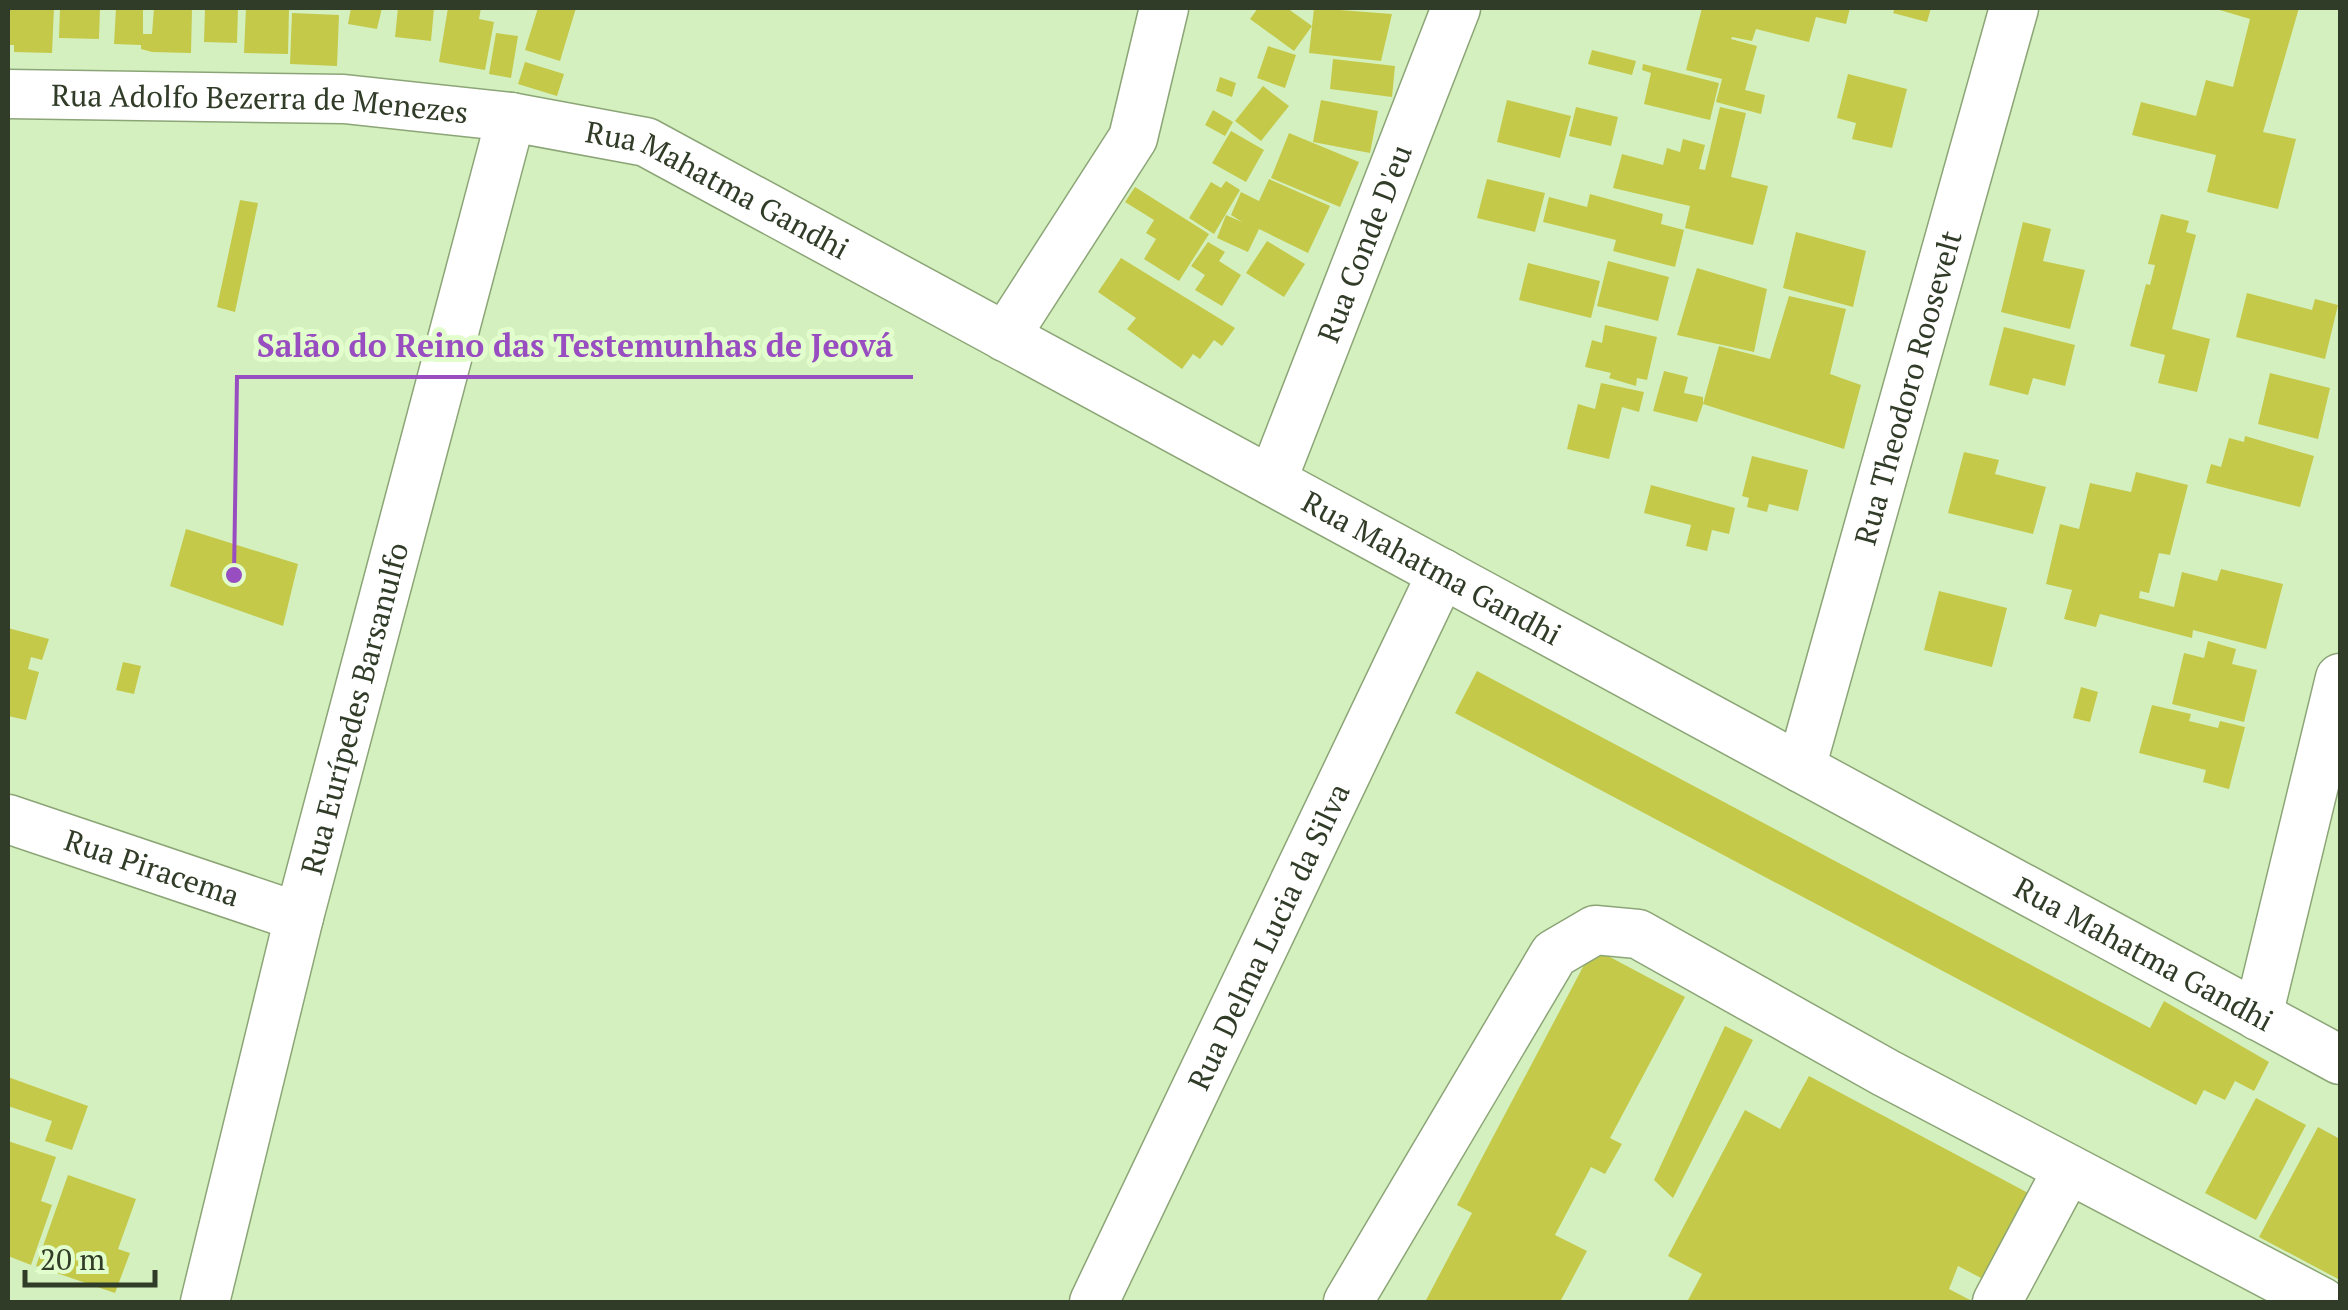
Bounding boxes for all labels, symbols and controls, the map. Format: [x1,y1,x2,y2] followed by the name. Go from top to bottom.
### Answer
[51,75,470,132] street label: Rua Adolfo Bezerra de Menezes
[582,111,856,268] street label: Rua Mahatma Gandhi
[1308,139,1421,348] street label: Rua Conde D'eu
[1845,226,1971,549] street label: Rua Theodoro Roosevelt
[237,315,913,377] callout: Salão do Reino das Testemunhas de Jeová
[257,324,893,366] text: Salão do Reino das Testemunhas de Jeová
[1295,481,1568,654] street label: Rua Mahatma Gandhi
[291,538,417,879] street label: Rua Eurípedes Barsanulfo
[1178,777,1359,1096] street label: Rua Delma Lucia da Silva
[59,820,245,916] street label: Rua Piracema
[2007,867,2281,1040] street label: Rua Mahatma Gandhi
[25,1225,155,1287] scale bar
[40,1239,105,1279] text: 20 m

